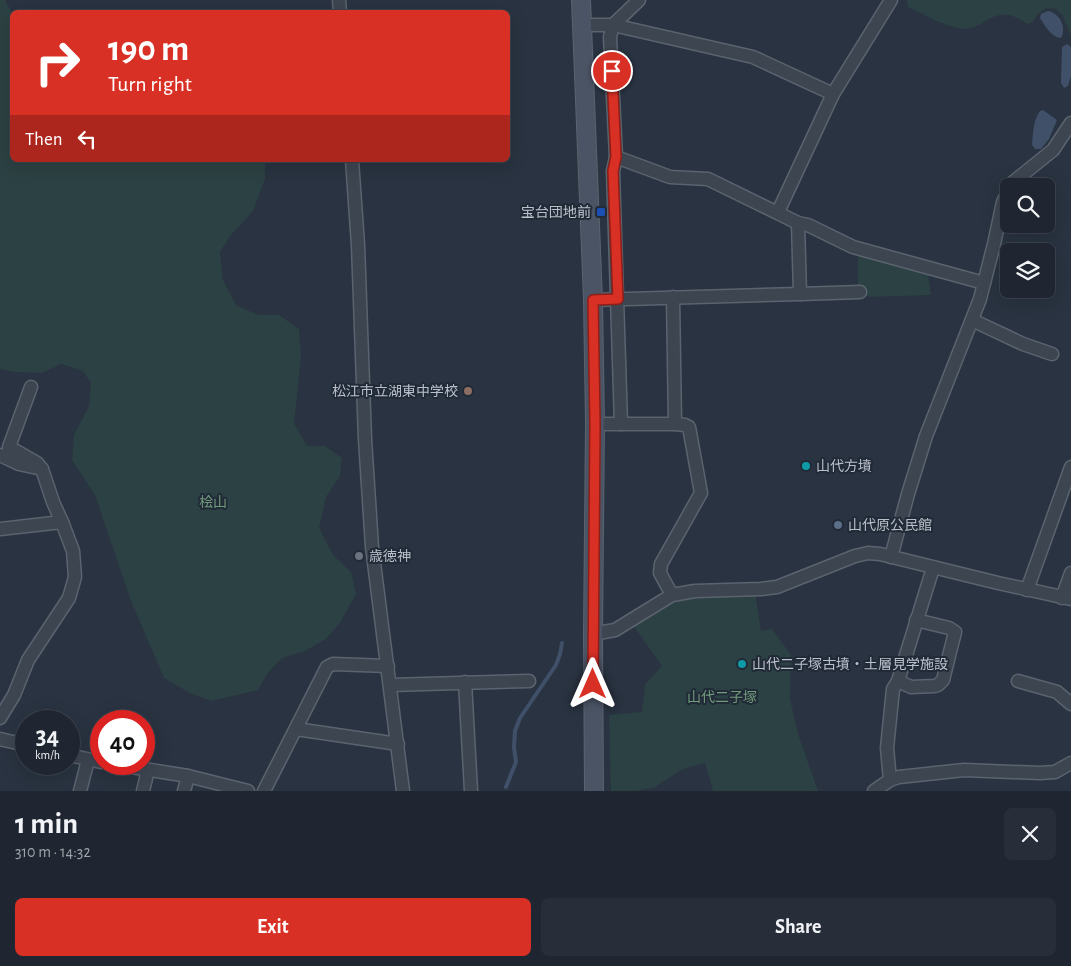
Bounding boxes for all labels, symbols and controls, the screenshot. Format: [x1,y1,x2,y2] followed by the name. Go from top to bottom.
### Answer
[25,30,90,95] icon: right
[108,32,189,67] text: 190 m
[591,50,633,92] pin
[598,57,626,85] icon: arrive
[108,73,192,95] text: Turn right
[73,125,101,153] icon: left
[25,130,63,149] text: Then
[1000,178,1055,298] map controls
[1000,178,1055,233] button: search
[521,204,591,220] place label: 宝台団地前
[595,206,607,218] marker: 宝台団地前
[1000,243,1055,298] button: layers
[332,384,458,399] place label: 松江市立湖東中学校
[462,385,474,397] marker: 松江市立湖東中学校
[816,458,872,474] place label: 山代方墳
[800,460,812,472] marker: 山代方墳
[199,494,227,510] park label: 桧山
[848,517,932,533] place label: 山代原公民館
[832,519,844,531] marker: 山代原公民館
[369,549,411,564] place label: 歳徳神
[353,550,365,562] marker: 歳徳神
[752,656,948,672] place label: 山代二子塚古墳・土層見学施設
[566,657,618,709] position arrow
[736,658,748,670] marker: 山代二子塚古墳・土層見学施設
[687,689,757,705] park label: 山代二子塚
[90,710,155,775] speed limit sign: 40
[36,724,59,749] text: 34
[35,749,60,761] text: km/h
[1004,808,1056,860] button: close
[15,809,78,839] text: 1 min
[15,844,91,860] text: 310 m · 14:32
[15,898,531,956] button: Exit
[541,898,1056,956] button: Share

